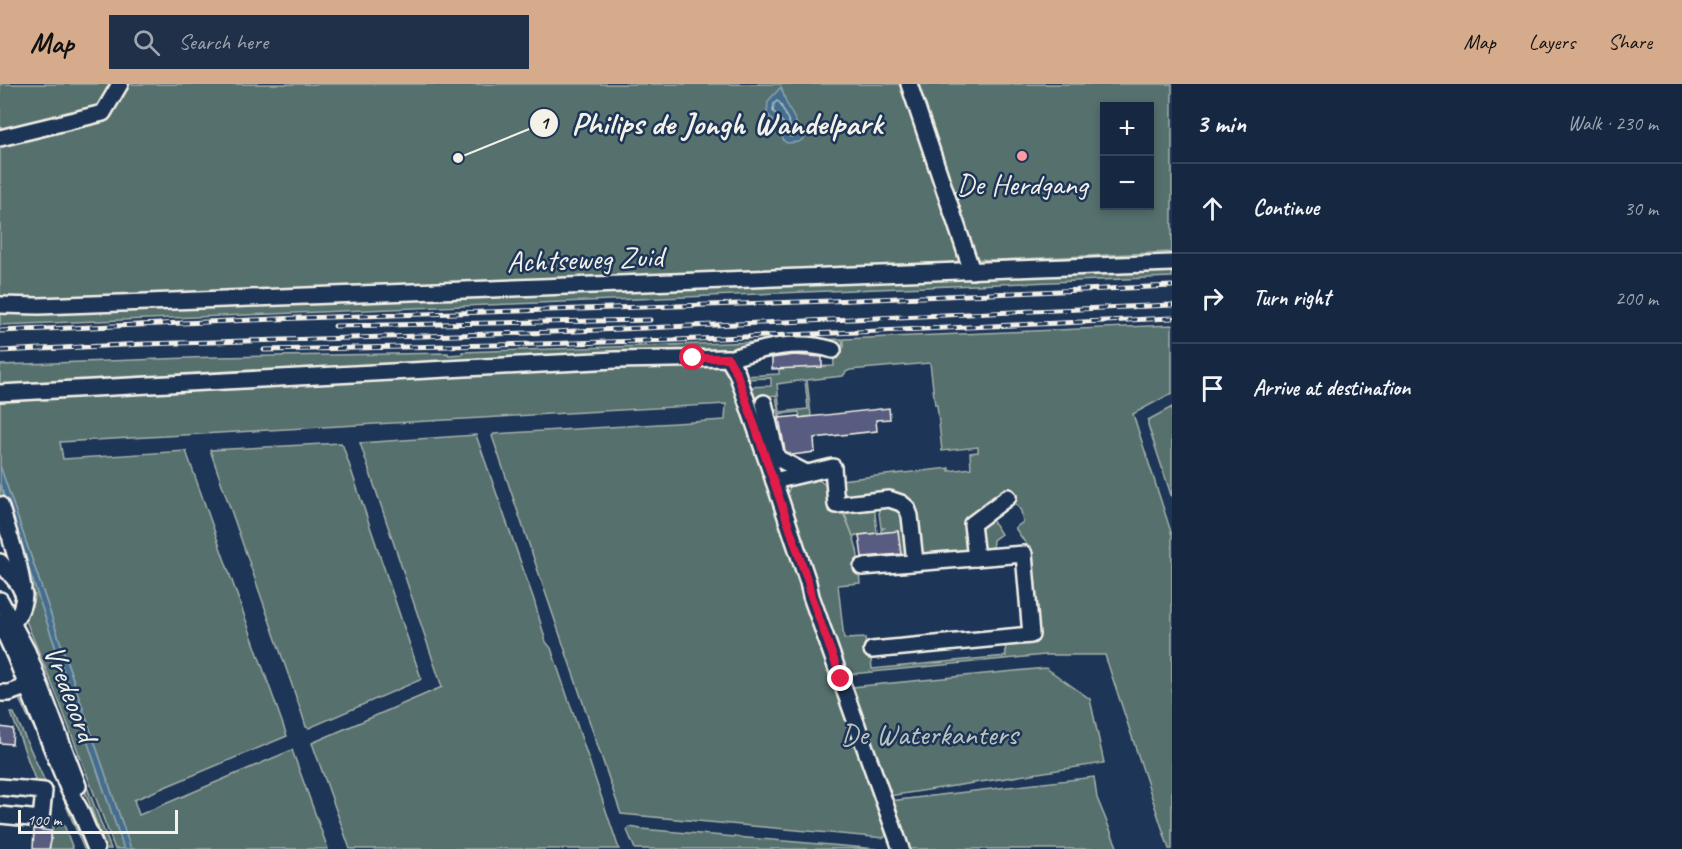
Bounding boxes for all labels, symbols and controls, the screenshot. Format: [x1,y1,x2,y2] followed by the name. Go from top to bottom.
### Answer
[109,15,529,69] search box
[30,25,73,60] text: Map
[130,26,163,59] icon: search
[178,28,268,56] text: Search here
[1463,29,1496,55] text: Map
[1529,29,1575,55] text: Layers
[1608,29,1652,55] text: Share
[529,98,895,148] callout: Philips de Jongh Wandelpark
[1100,102,1154,210] map controls
[1100,102,1154,156] button: +
[571,103,886,144] text: Philips de Jongh Wandelpark
[1196,107,1246,140] text: 3 min
[1568,111,1658,136] text: Walk · 230 m
[540,112,550,134] text: 1
[1015,149,1029,163] marker: De Herdgang
[1100,156,1154,210] button: −
[956,165,1090,203] place label: De Herdgang
[1196,192,1229,225] icon: ahead
[1253,194,1319,222] text: Continue
[1624,196,1658,221] text: 30 m
[506,237,668,281] street label: Achtseweg Zuid
[1196,282,1229,315] icon: right
[1253,284,1330,312] text: Turn right
[1615,286,1658,311] text: 200 m
[679,344,705,370] route start
[1196,372,1229,405] icon: arrive
[1253,374,1410,402] text: Arrive at destination
[35,640,108,750] street label: Vredeoord
[827,665,853,691] route end
[840,715,1020,753] park label: De Waterkanters
[18,807,178,834] scale bar
[27,810,61,830] text: 100 m

